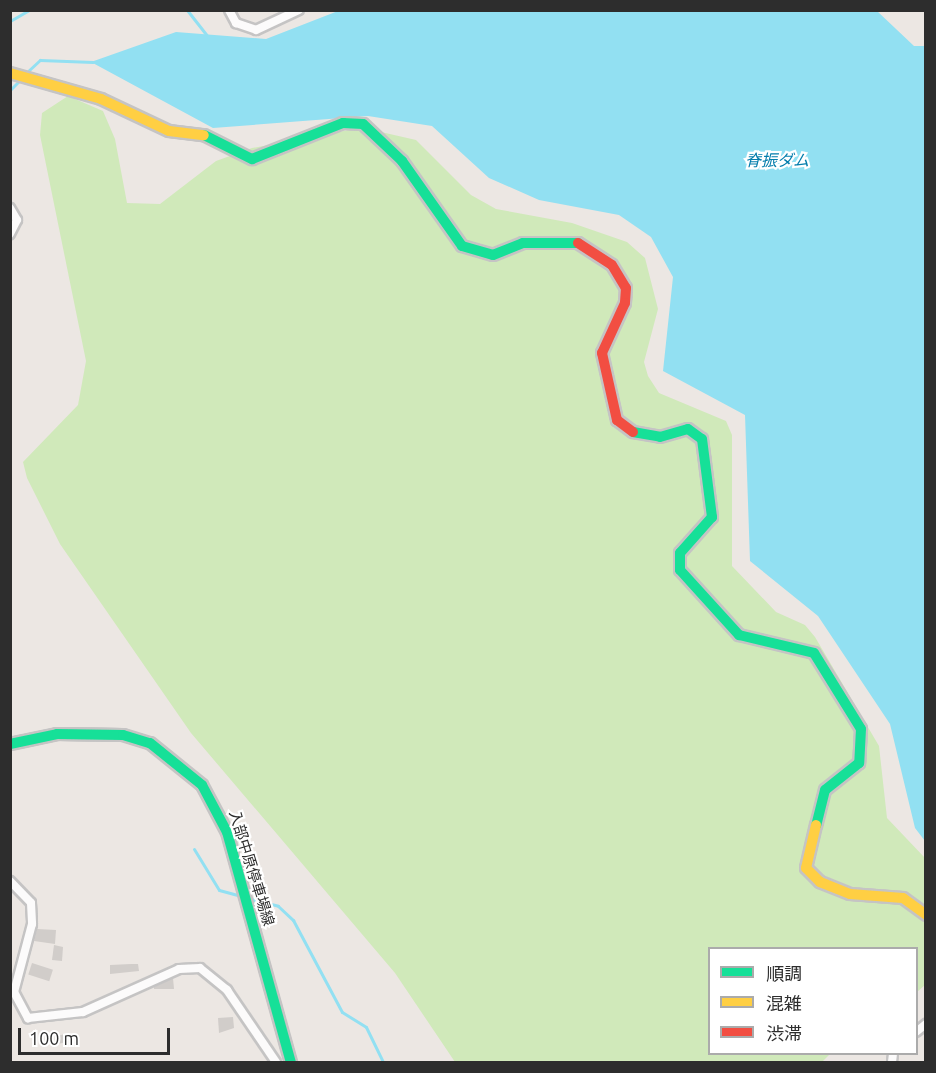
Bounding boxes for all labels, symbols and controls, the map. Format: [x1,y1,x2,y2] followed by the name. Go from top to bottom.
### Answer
[745,150,809,170] water label: 脊振ダム
[226,808,278,928] street label: 入部中原停車場線
[708,947,918,1055] legend
[766,963,802,983] text: 順調
[766,993,802,1013] text: 混雑
[21,1016,172,1054] scale bar
[766,1023,802,1043] text: 渋滞
[29,1028,79,1048] text: 100 m

